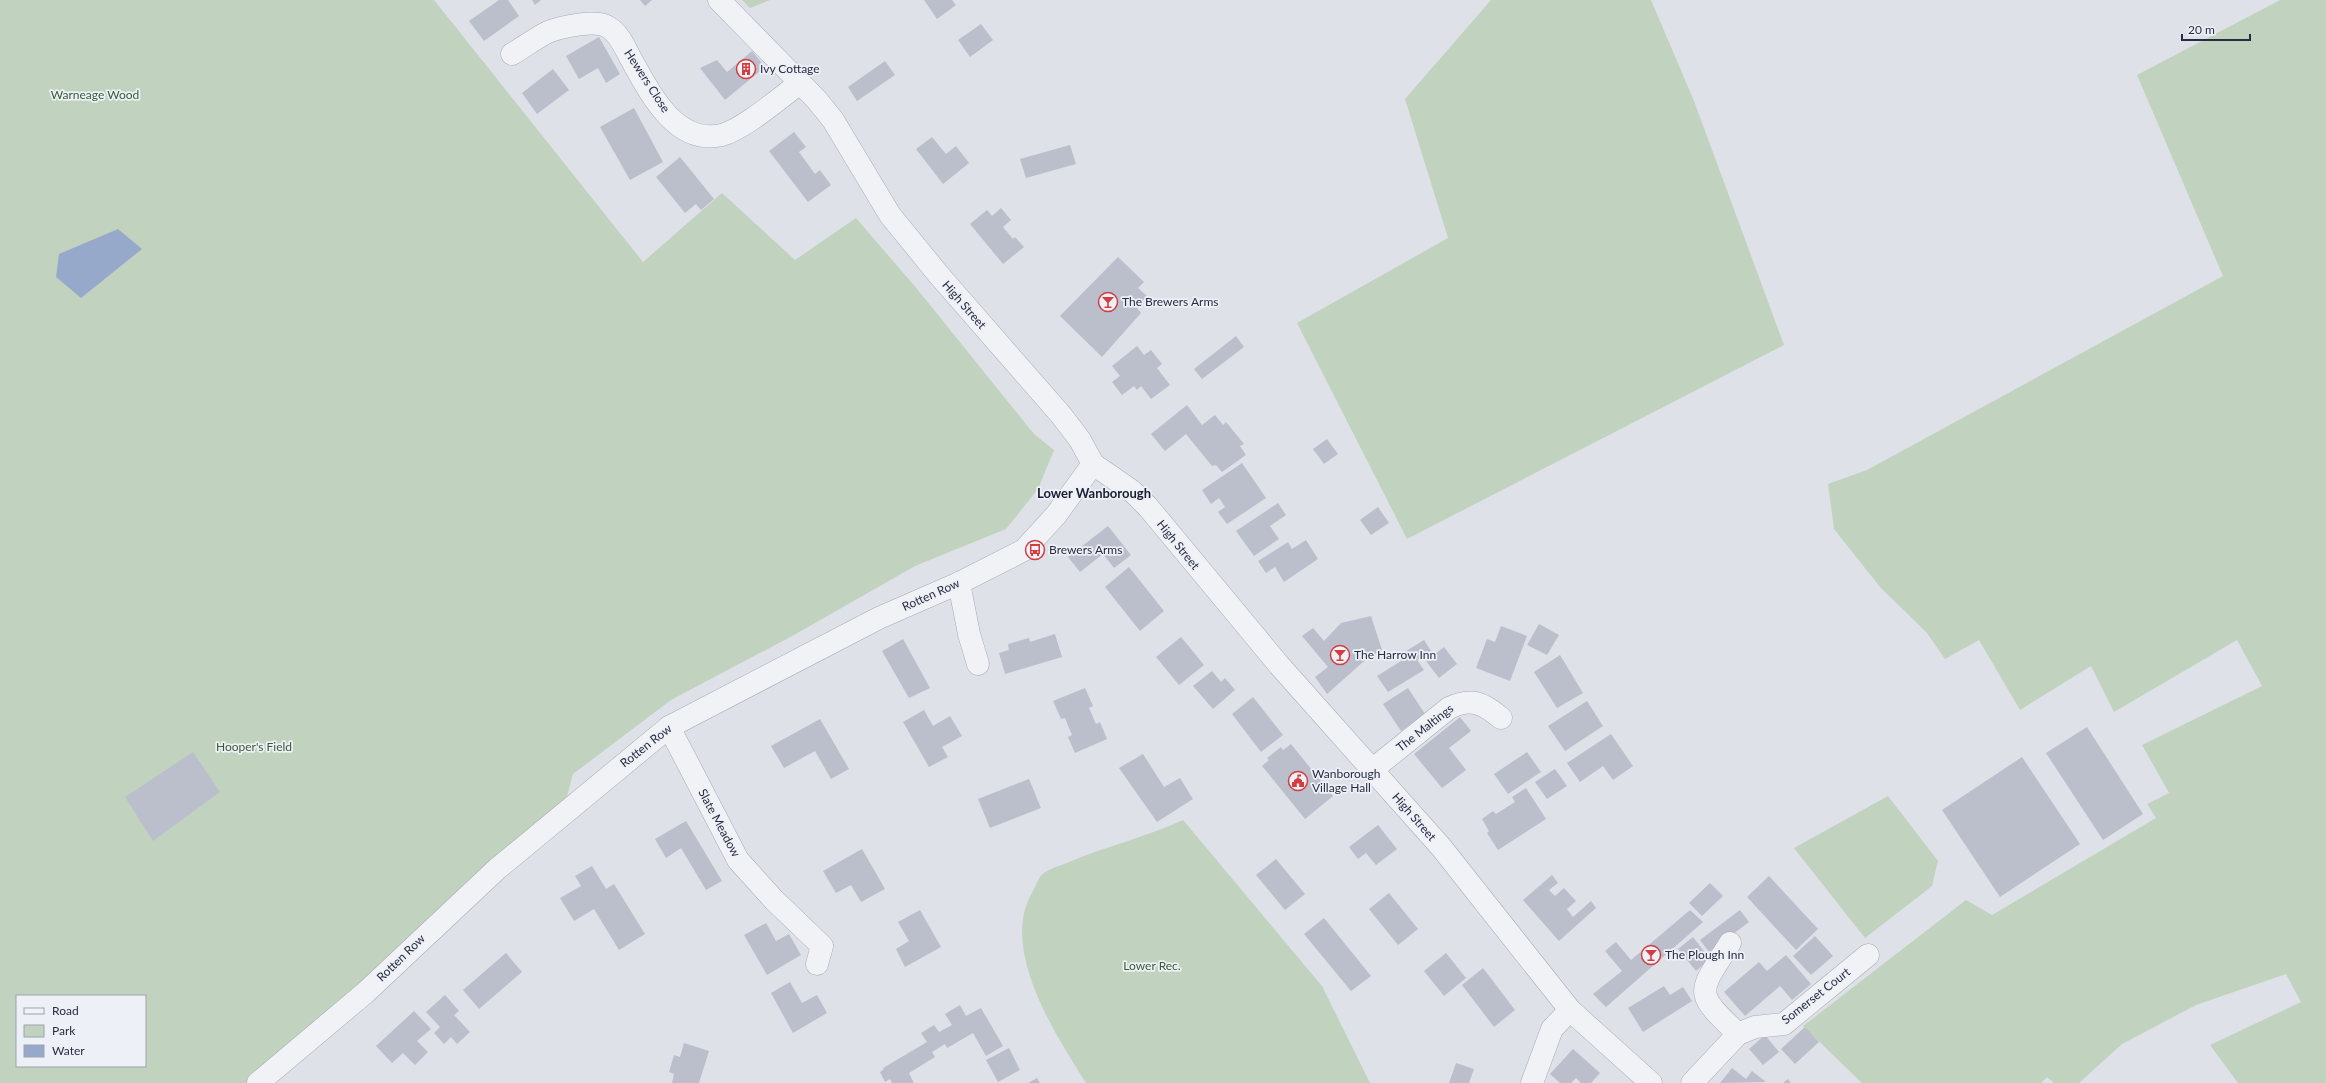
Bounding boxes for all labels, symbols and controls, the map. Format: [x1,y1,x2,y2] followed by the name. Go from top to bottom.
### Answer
[2182,16,2250,42] scale bar
[2188,22,2215,37] text: 20 m
[621,46,674,115] street label: Hewers Close
[735,58,757,80] building icon: Ivy Cottage
[760,61,820,76] place label: Ivy Cottage
[51,87,139,102] park label: Warneage Wood
[939,277,990,333] street label: High Street
[1097,291,1119,313] bar icon: The Brewers Arms
[1122,294,1219,309] place label: The Brewers Arms
[1037,485,1151,501] district label: Lower Wanborough
[1154,517,1203,573] street label: High Street
[1024,539,1046,561] bus stop icon: Brewers Arms
[1049,542,1122,557] place label: Brewers Arms
[900,575,962,614] street label: Rotten Row
[1329,644,1351,666] bar icon: The Harrow Inn
[1354,647,1436,662] place label: The Harrow Inn
[1393,701,1456,755] street label: The Maltings
[617,720,675,770] street label: Rotten Row
[216,739,292,754] park label: Hooper's Field
[1312,766,1381,795] place label: Wanborough Village Hall
[1287,770,1309,792] public building icon: Wanborough Village Hall
[695,786,744,860] street label: Slate Meadow
[1389,789,1440,845] street label: High Street
[373,931,428,984] street label: Rotten Row
[1640,944,1662,966] bar icon: The Plough Inn
[1665,947,1744,962] place label: The Plough Inn
[1123,958,1181,973] park label: Lower Rec.
[1778,964,1853,1027] street label: Somerset Court
[16,995,146,1067] legend
[52,1003,79,1018] text: Road
[52,1023,76,1038] text: Park
[52,1043,85,1058] text: Water

